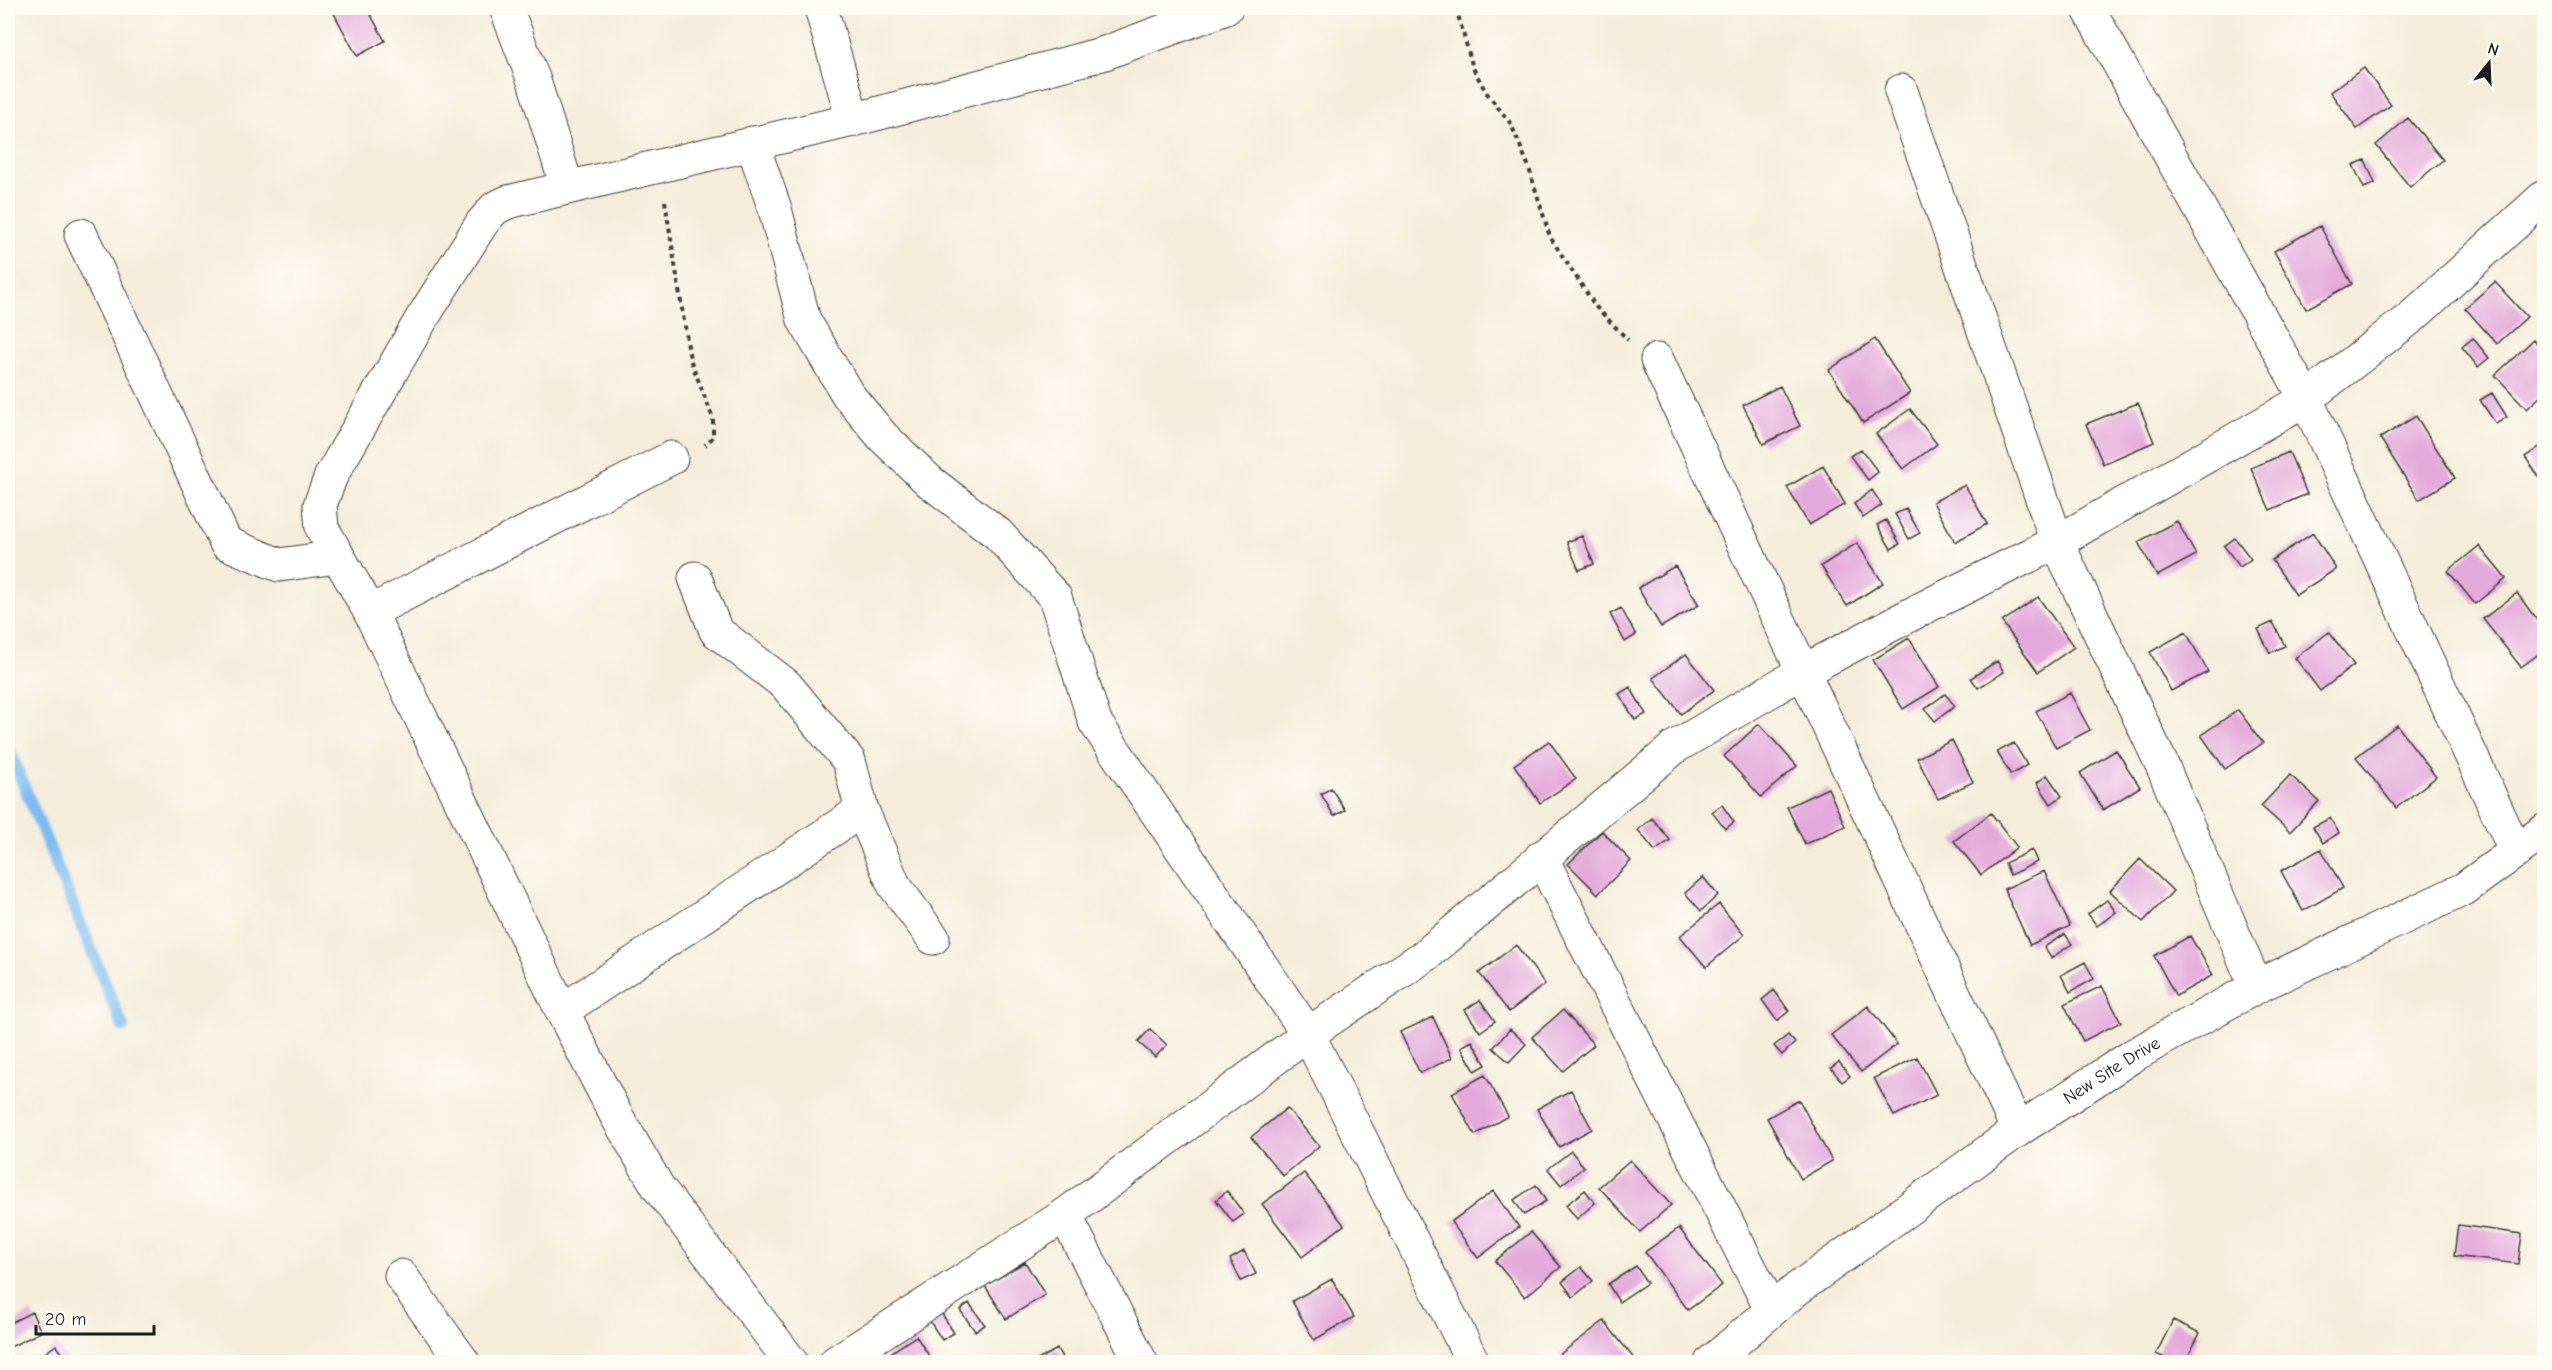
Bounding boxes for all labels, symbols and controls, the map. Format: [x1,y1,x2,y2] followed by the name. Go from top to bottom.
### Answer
[2459,33,2519,93] north arrow
[2486,40,2501,60] text: N
[2059,1033,2164,1109] street label: New Site Drive
[36,1298,154,1336] scale bar
[45,1309,86,1330] text: 20 m

